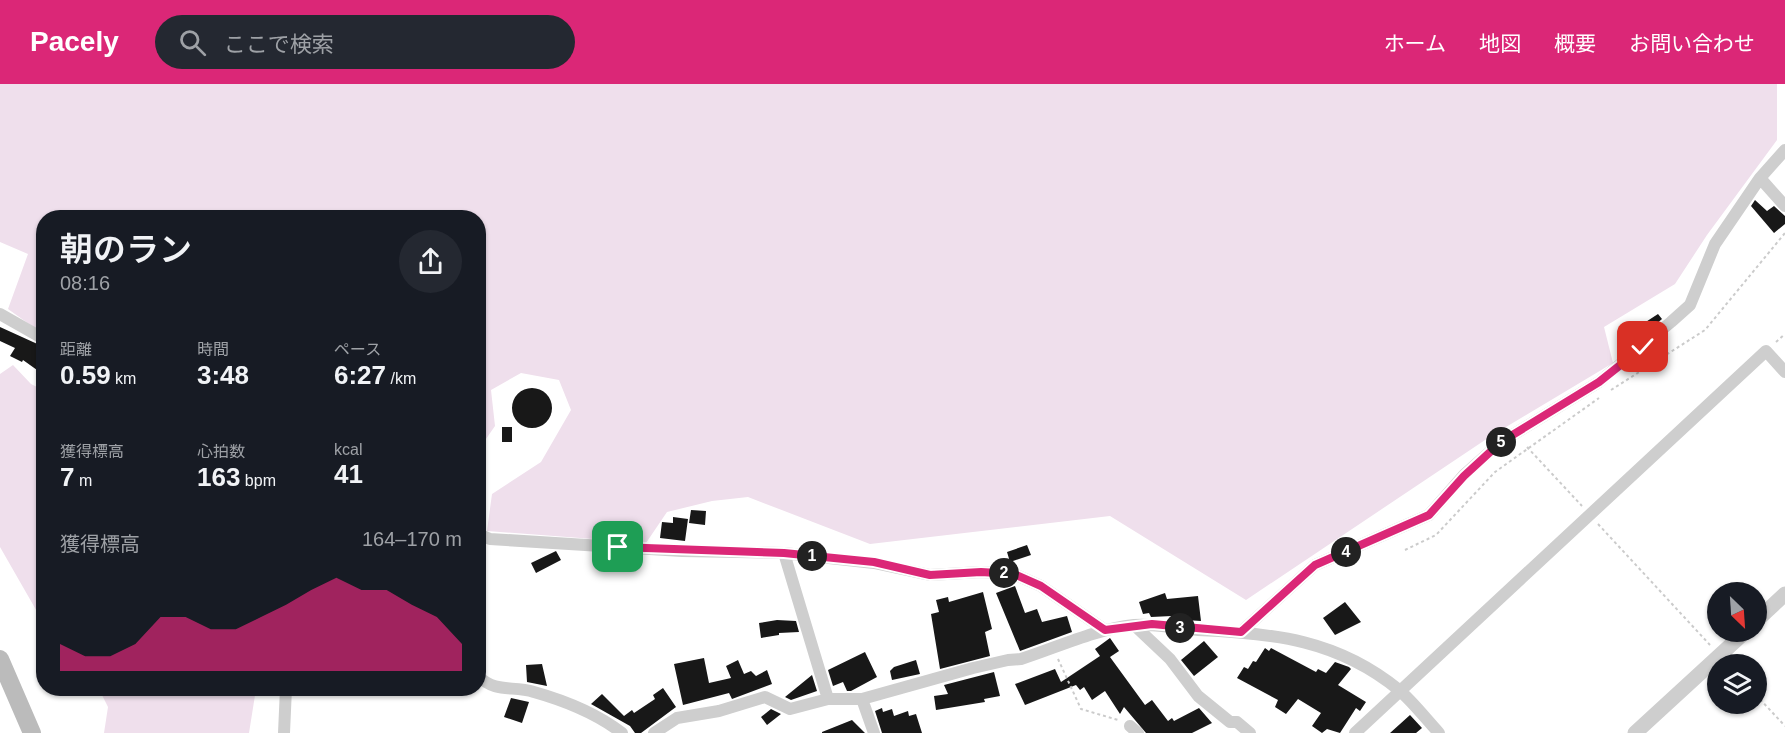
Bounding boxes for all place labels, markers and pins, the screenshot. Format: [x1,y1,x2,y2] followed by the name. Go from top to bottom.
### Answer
[1617,321,1668,372] pin
[1486,427,1516,457] pin: 5
[592,521,643,572] pin
[1331,537,1361,567] pin: 4
[797,541,827,571] pin: 1
[989,558,1019,588] pin: 2
[1165,613,1195,643] pin: 3

